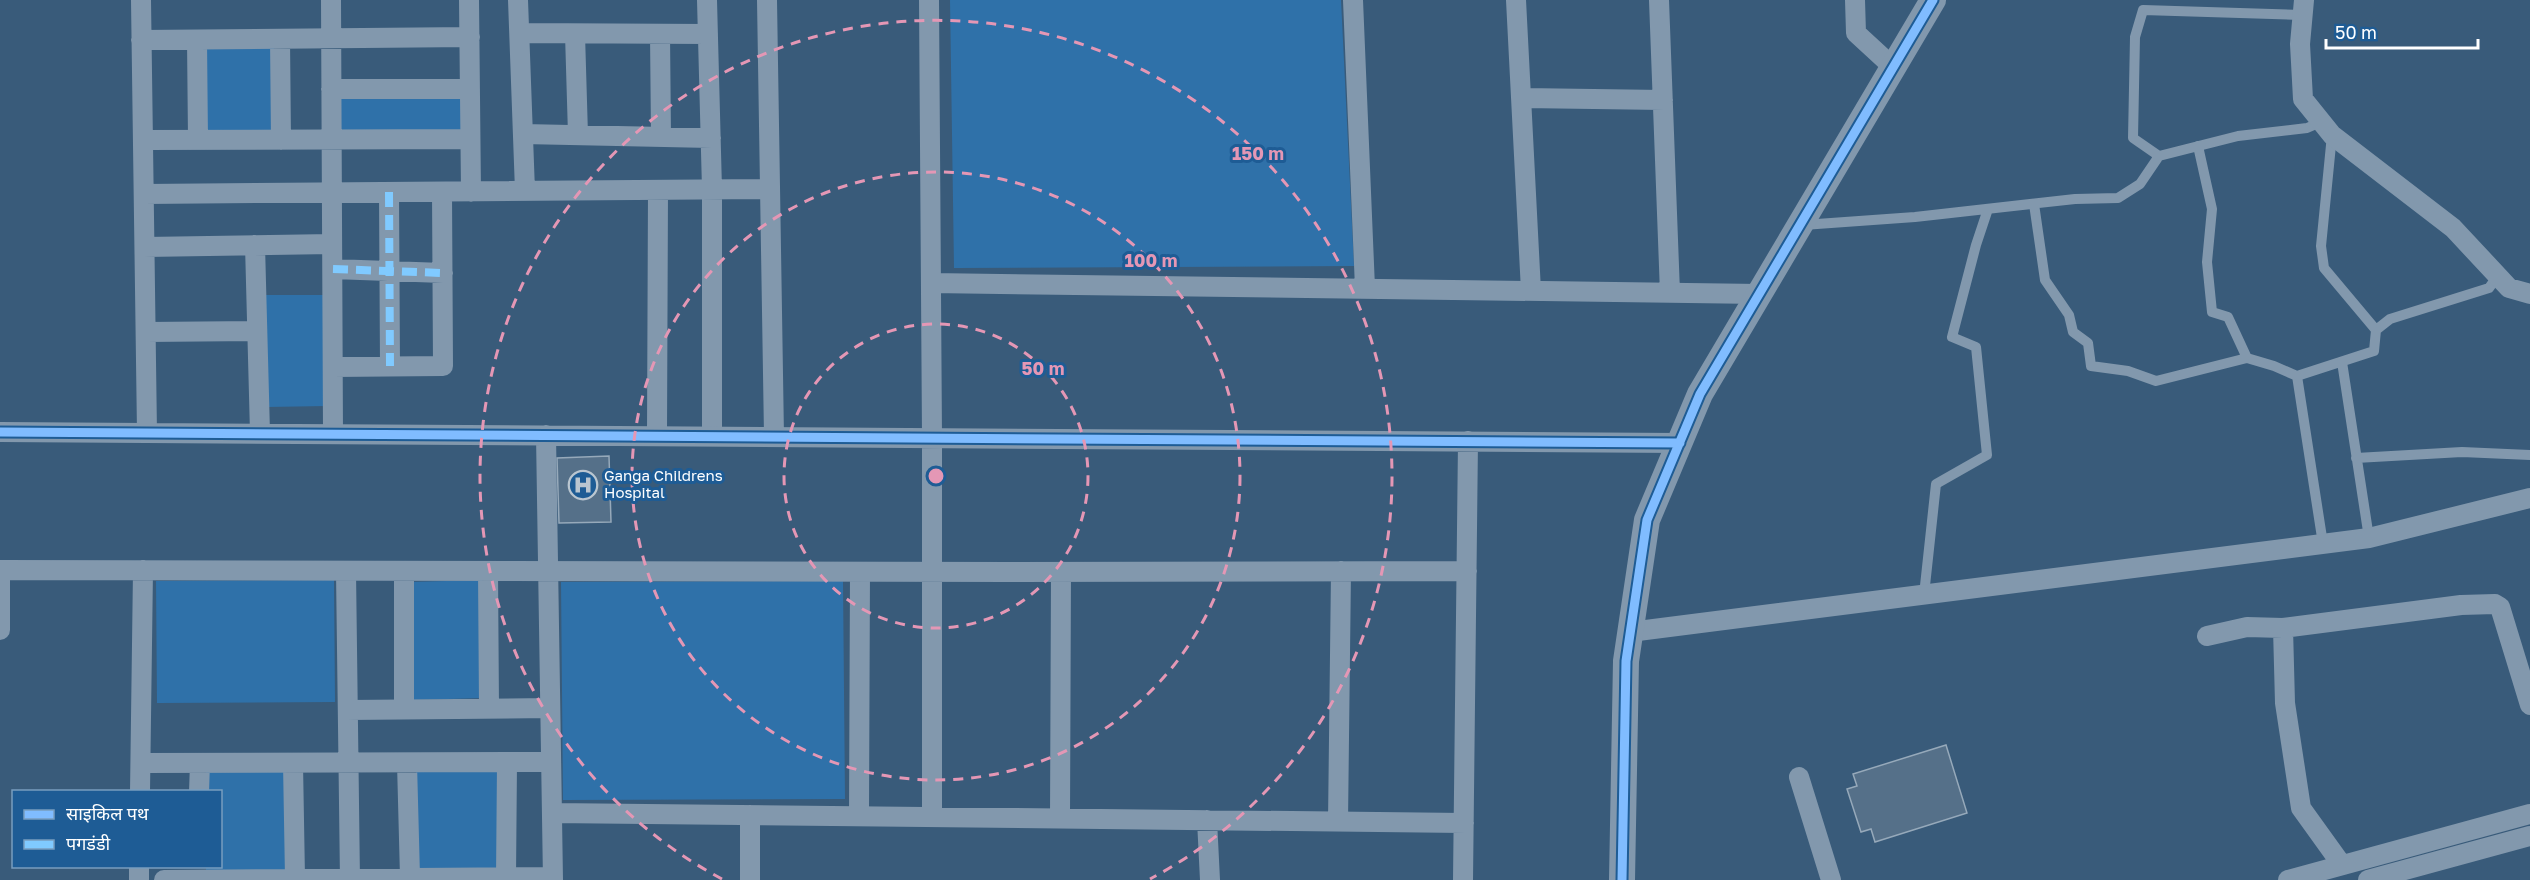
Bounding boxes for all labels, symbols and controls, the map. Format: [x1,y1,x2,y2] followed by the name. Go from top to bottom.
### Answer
[2326,12,2478,50] scale bar
[2335,21,2377,43] text: 50 m
[1232,142,1284,164] text: 150 m
[1125,249,1177,271] text: 100 m
[1022,357,1064,379] text: 50 m
[604,466,723,501] place label: Ganga Childrens Hospital
[926,466,946,486] centre of rings
[567,469,599,501] hospital icon: Ganga Childrens Hospital
[12,790,222,868] legend
[66,802,149,824] text: साइकिल पथ
[66,832,111,854] text: पगडंडी

